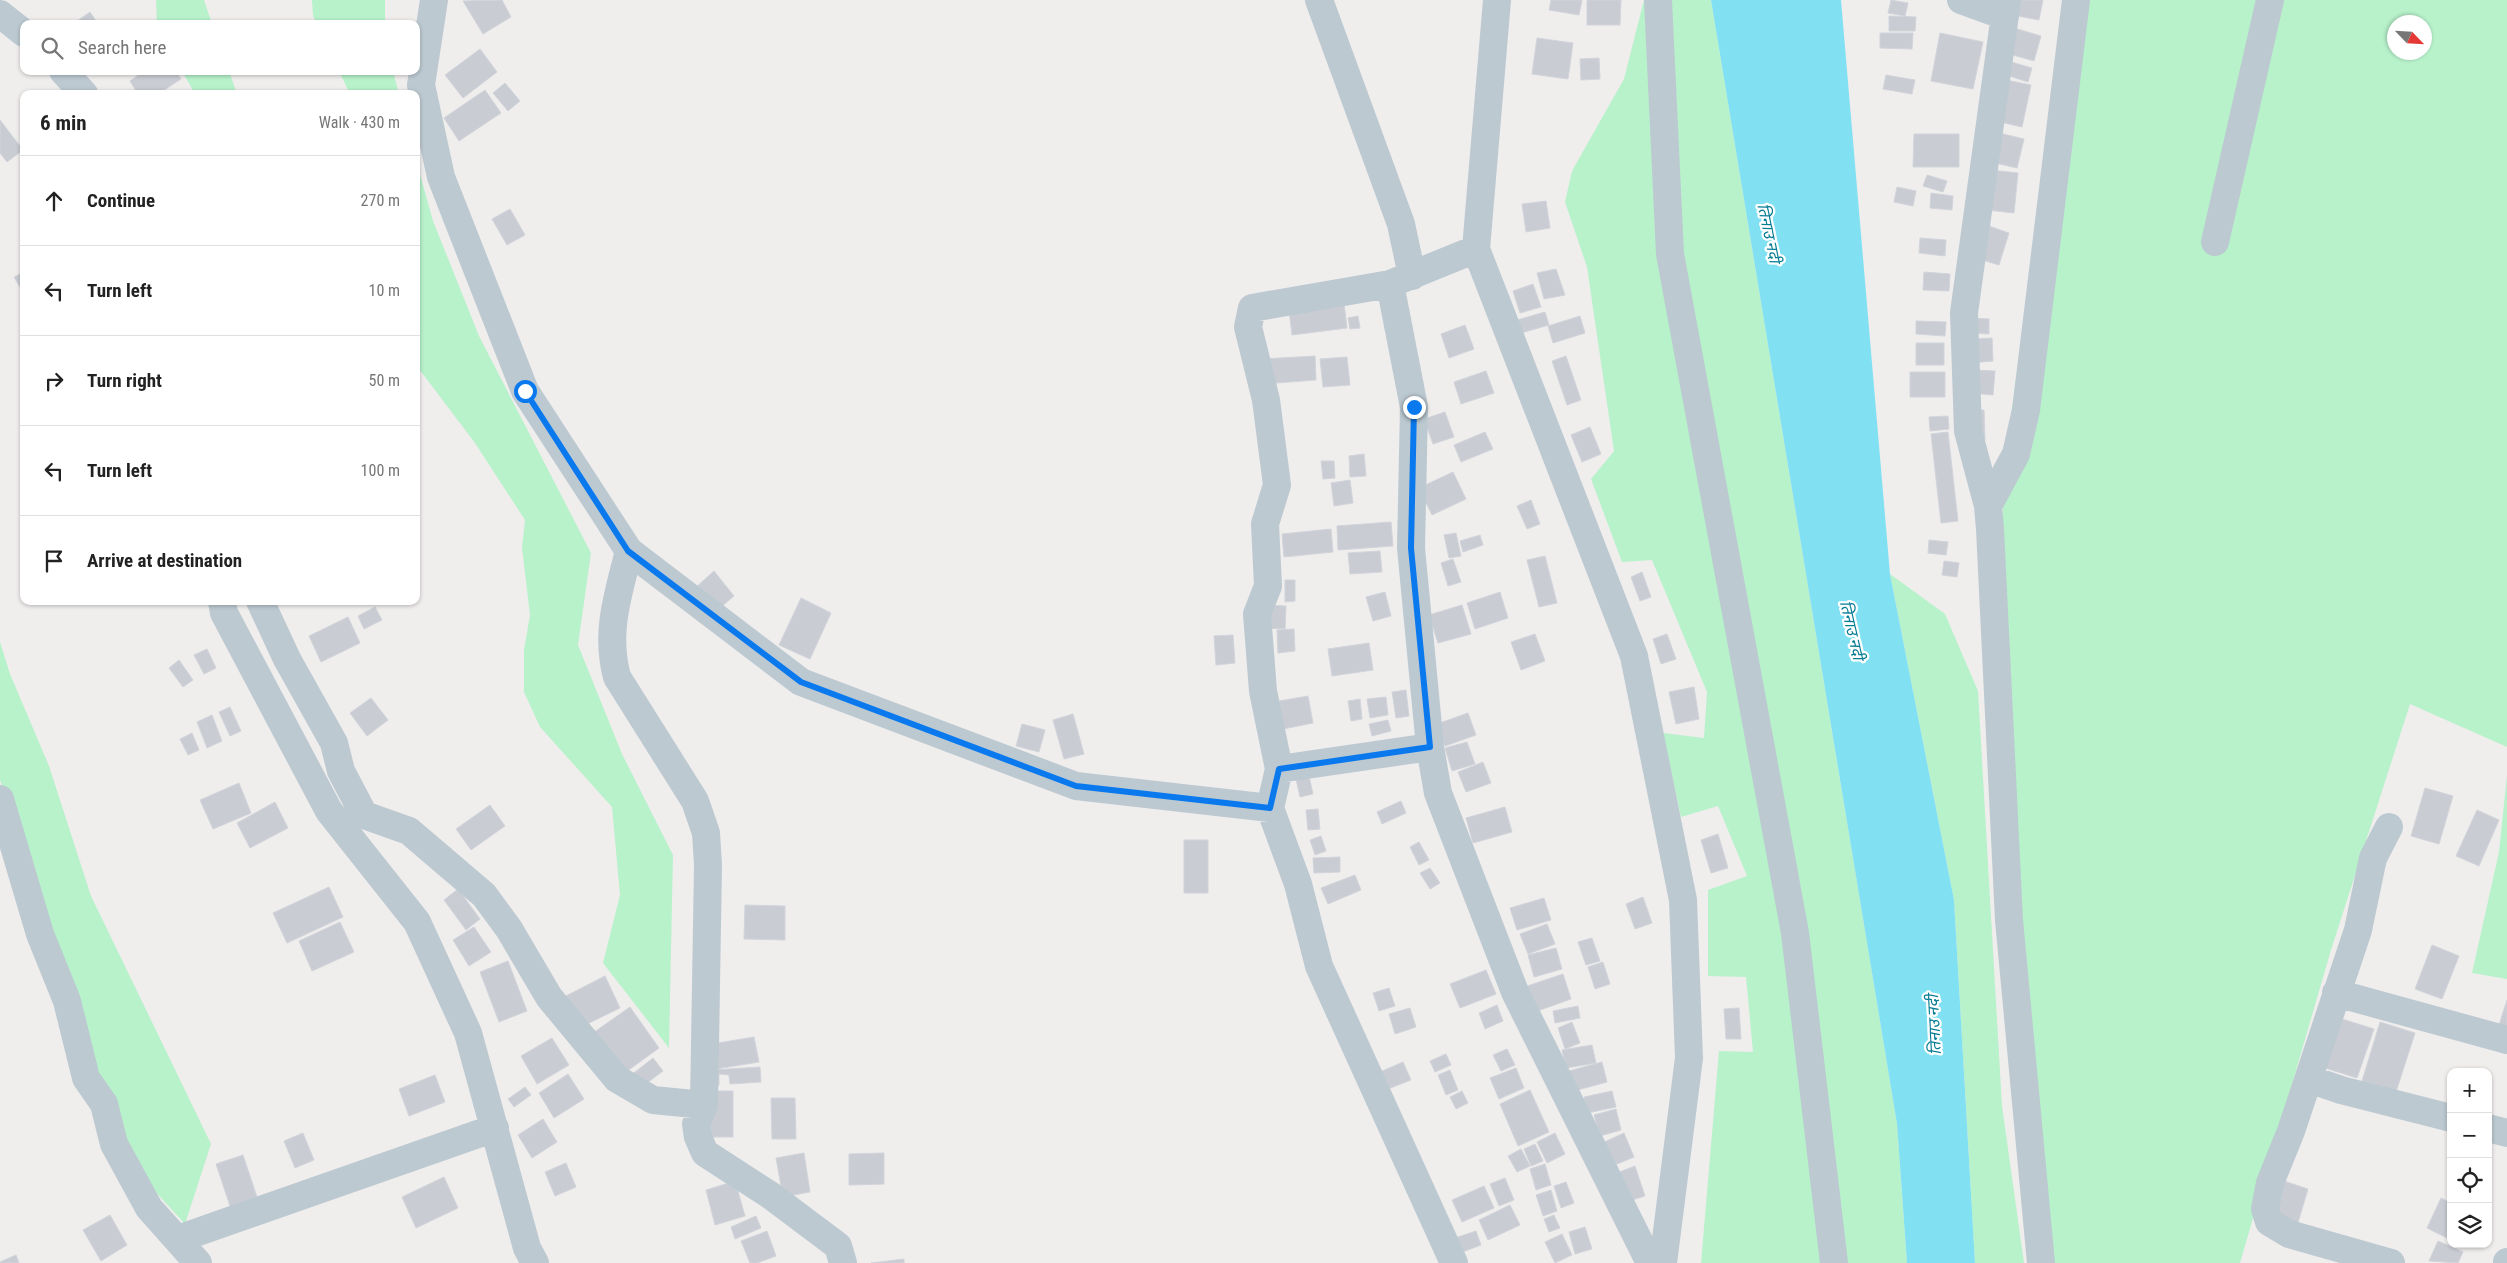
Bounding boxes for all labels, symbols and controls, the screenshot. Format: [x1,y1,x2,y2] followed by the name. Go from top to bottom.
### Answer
[2387,15,2432,60] north arrow
[20,20,420,75] search box
[38,34,66,62] icon: search
[78,36,166,59] text: Search here
[40,111,87,135] text: 6 min
[319,113,400,132] text: Walk · 430 m
[40,187,68,215] icon: ahead
[87,189,155,212] text: Continue
[361,191,400,210] text: 270 m
[1753,202,1785,267] water label: तिनाउ नदी
[40,277,68,305] icon: left
[87,279,152,302] text: Turn left
[368,281,400,300] text: 10 m
[40,367,68,395] icon: right
[87,369,162,392] text: Turn right
[368,371,400,390] text: 50 m
[514,380,537,403] route start
[1403,396,1426,419] route end
[40,457,68,485] icon: left
[87,459,152,482] text: Turn left
[361,461,400,480] text: 100 m
[40,547,68,575] icon: arrive
[87,549,242,572] text: Arrive at destination
[1836,599,1869,664] water label: तिनाउ नदी
[1923,992,1945,1056] water label: तिनाउ नदी
[2447,1068,2492,1248] map controls
[2447,1068,2492,1113] button: +
[2447,1113,2492,1158] button: −
[2447,1158,2492,1203] button: locate
[2447,1203,2492,1248] button: layers

